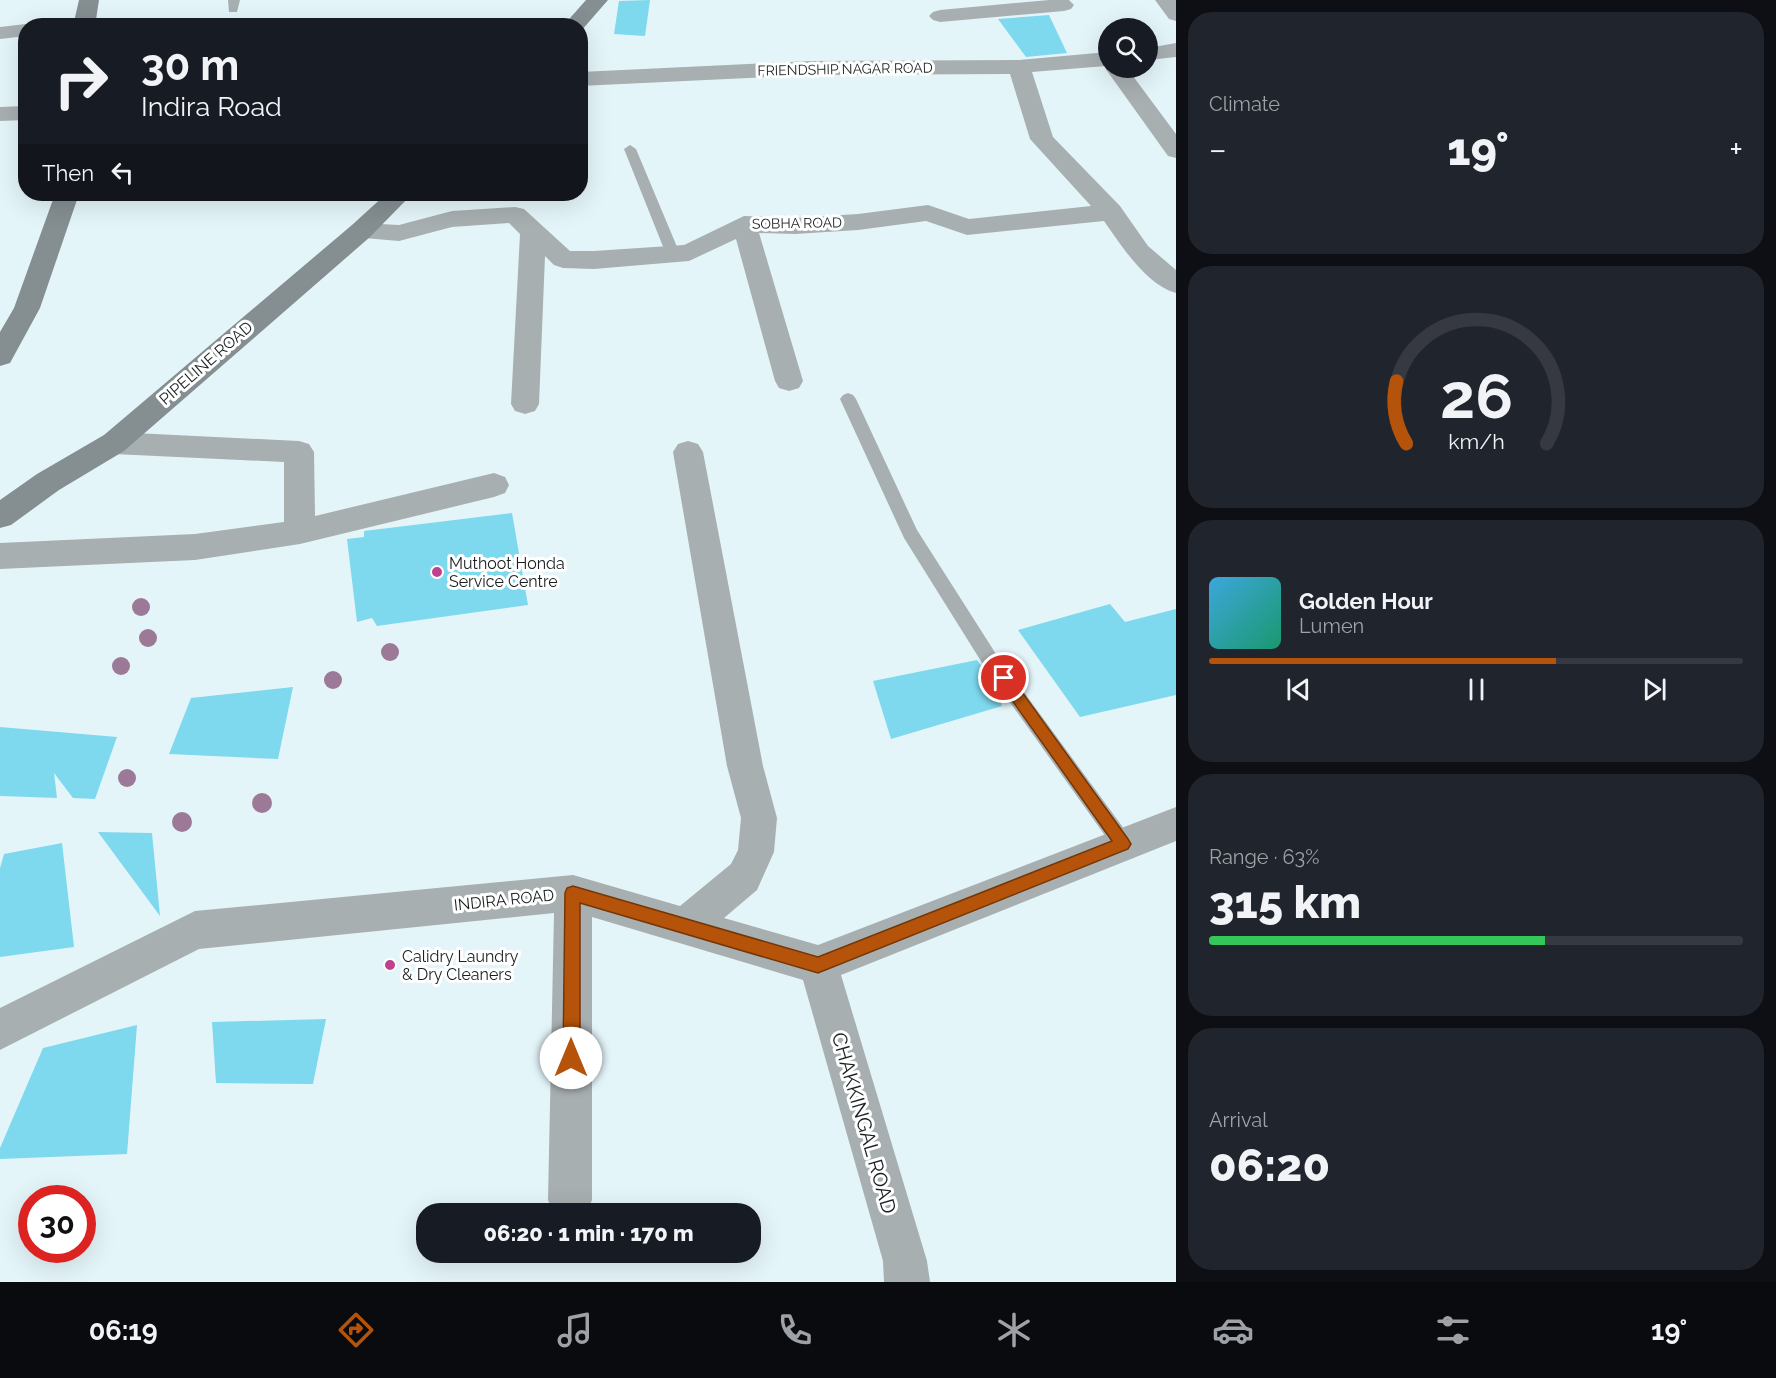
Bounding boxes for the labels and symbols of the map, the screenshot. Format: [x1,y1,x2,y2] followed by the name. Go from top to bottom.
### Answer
[757,59,933,79] street label: FRIENDSHIP NAGAR ROAD
[752,214,842,232] street label: SOBHA ROAD
[155,317,257,409] street label: PIPELINE ROAD
[449,554,565,591] place label: Muthoot Honda Service Centre
[430,565,444,579] marker: Muthoot Honda Service Centre
[978,652,1029,703] pin
[453,885,555,915] street label: INDIRA ROAD
[402,947,519,984] place label: Calidry Laundry & Dry Cleaners
[383,958,397,972] marker: Calidry Laundry & Dry Cleaners
[539,1026,603,1090] position arrow
[827,1030,901,1216] street label: CHAKKINGAL ROAD
[18,1185,96,1263] speed limit sign: 30

